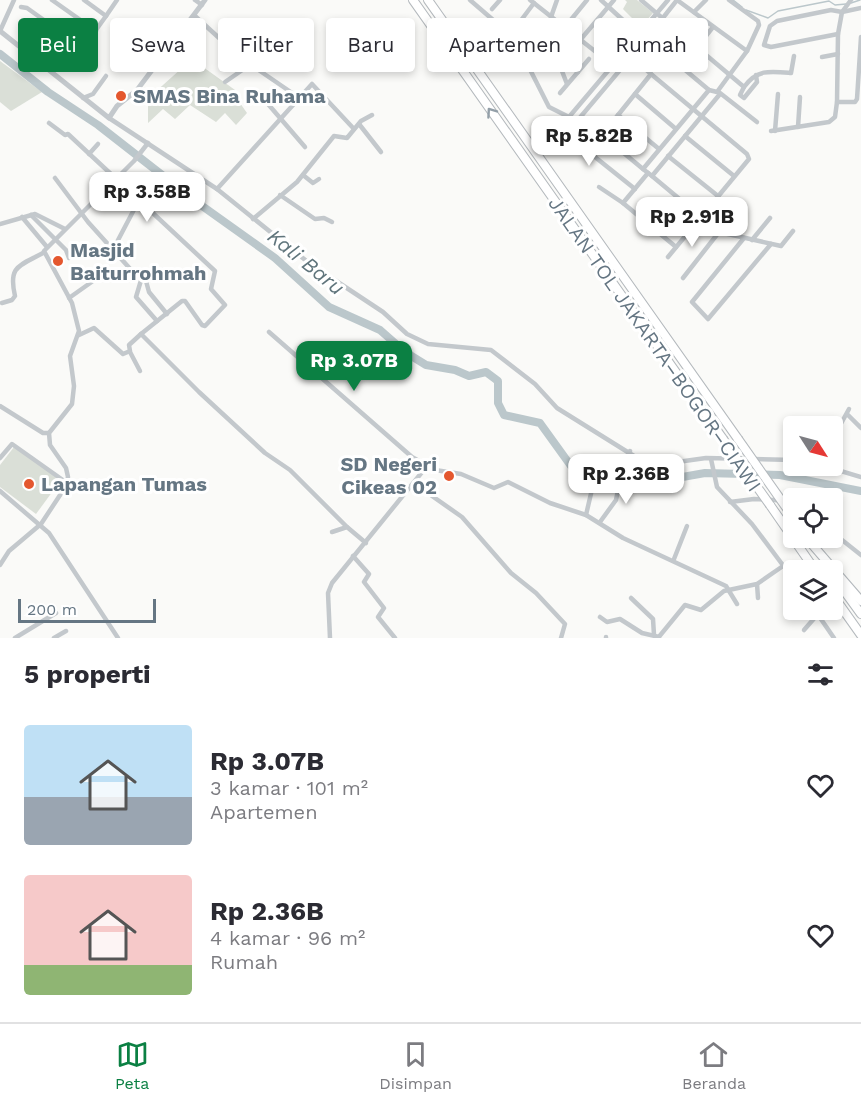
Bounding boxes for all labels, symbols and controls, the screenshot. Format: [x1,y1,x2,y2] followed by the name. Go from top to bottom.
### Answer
[18,18,98,72] chip: Beli
[110,18,206,72] chip: Sewa
[218,18,314,72] chip: Filter
[326,18,415,72] chip: Baru
[427,18,582,72] chip: Apartemen
[594,18,708,72] chip: Rumah
[133,84,326,108] place label: SMAS Bina Ruhama
[114,89,128,103] marker: SMAS Bina Ruhama
[488,108,499,119] one-way arrow
[527,116,651,167] pin: Rp 5.82B
[545,123,633,147] text: Rp 5.82B
[85,172,209,223] pin: Rp 3.58B
[103,179,191,203] text: Rp 3.58B
[543,192,767,496] street label: JALAN TOL JAKARTA–BOGOR–CIAWI
[630,197,754,248] pin: Rp 2.91B
[650,204,734,228] text: Rp 2.91B
[263,223,350,300] water label: Kali Baru
[70,238,206,285] place label: Masjid Baiturrohmah
[51,254,65,268] marker: Masjid Baiturrohmah
[292,341,416,392] pin: Rp 3.07B
[310,348,398,372] text: Rp 3.07B
[783,416,843,476] north arrow
[783,416,843,620] map controls
[340,452,437,499] place label: SD Negeri Cikeas 02
[564,454,688,505] pin: Rp 2.36B
[582,461,670,485] text: Rp 2.36B
[442,469,456,483] marker: SD Negeri Cikeas 02
[41,472,207,496] place label: Lapangan Tumas
[22,477,36,491] marker: Lapangan Tumas
[783,488,843,548] button: locate
[783,560,843,620] button: layers
[18,596,156,624] scale bar
[27,600,77,619] text: 200 m
[804,658,837,691] icon: filters
[24,659,151,689] text: 5 properti
[210,746,324,776] text: Rp 3.07B
[72,749,144,821] icon: home
[804,769,837,802] icon: heart
[210,776,368,800] text: 3 kamar · 101 m²
[210,800,318,824] text: Apartemen
[210,896,324,926] text: Rp 2.36B
[72,899,144,971] icon: home
[804,919,837,952] icon: heart
[210,926,365,950] text: 4 kamar · 96 m²
[210,950,278,974] text: Rumah
[115,1038,149,1093] tab: Peta
[379,1038,452,1093] tab: Disimpan
[682,1038,746,1093] tab: Beranda

